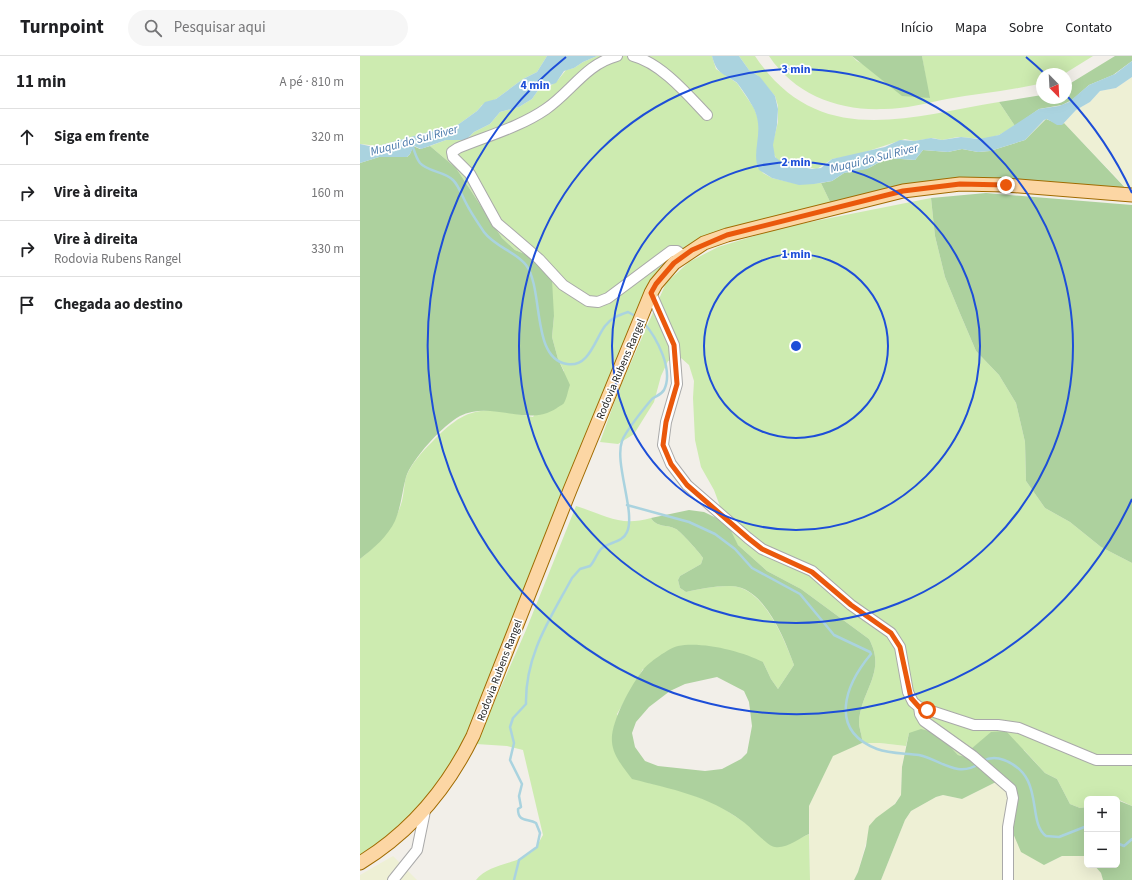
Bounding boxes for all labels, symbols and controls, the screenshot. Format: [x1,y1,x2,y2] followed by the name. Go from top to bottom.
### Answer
[128,10,408,46] search box
[20,14,104,41] text: Turnpoint
[142,17,164,39] icon: search
[174,17,266,38] text: Pesquisar aqui
[901,18,933,38] text: Início
[955,18,987,38] text: Mapa
[1009,18,1043,38] text: Sobre
[1065,18,1112,38] text: Contato
[781,61,811,78] text: 3 min
[1036,68,1072,104] north arrow
[16,70,66,94] text: 11 min
[279,73,344,91] text: A pé · 810 m
[520,77,550,94] text: 4 min
[368,120,461,160] water label: Muqui do Sul River
[16,126,38,148] icon: ahead
[54,126,149,147] text: Siga em frente
[311,128,344,146] text: 320 m
[828,139,921,178] water label: Muqui do Sul River
[781,154,811,171] text: 2 min
[997,176,1015,194] route end
[16,182,38,204] icon: right
[54,182,138,203] text: Vire à direita
[311,184,344,202] text: 160 m
[54,229,138,250] text: Vire à direita
[16,238,38,260] icon: right
[311,240,344,258] text: 330 m
[781,246,811,263] text: 1 min
[54,250,181,268] text: Rodovia Rubens Rangel
[16,294,38,316] icon: arrive
[54,294,183,315] text: Chegada ao destino
[592,316,648,422] street label: Rodovia Rubens Rangel
[789,339,803,353] centre of rings
[473,617,526,723] street label: Rodovia Rubens Rangel
[918,701,936,719] route start
[1084,796,1120,868] map controls
[1084,796,1120,832] button: +
[1084,832,1120,868] button: −

